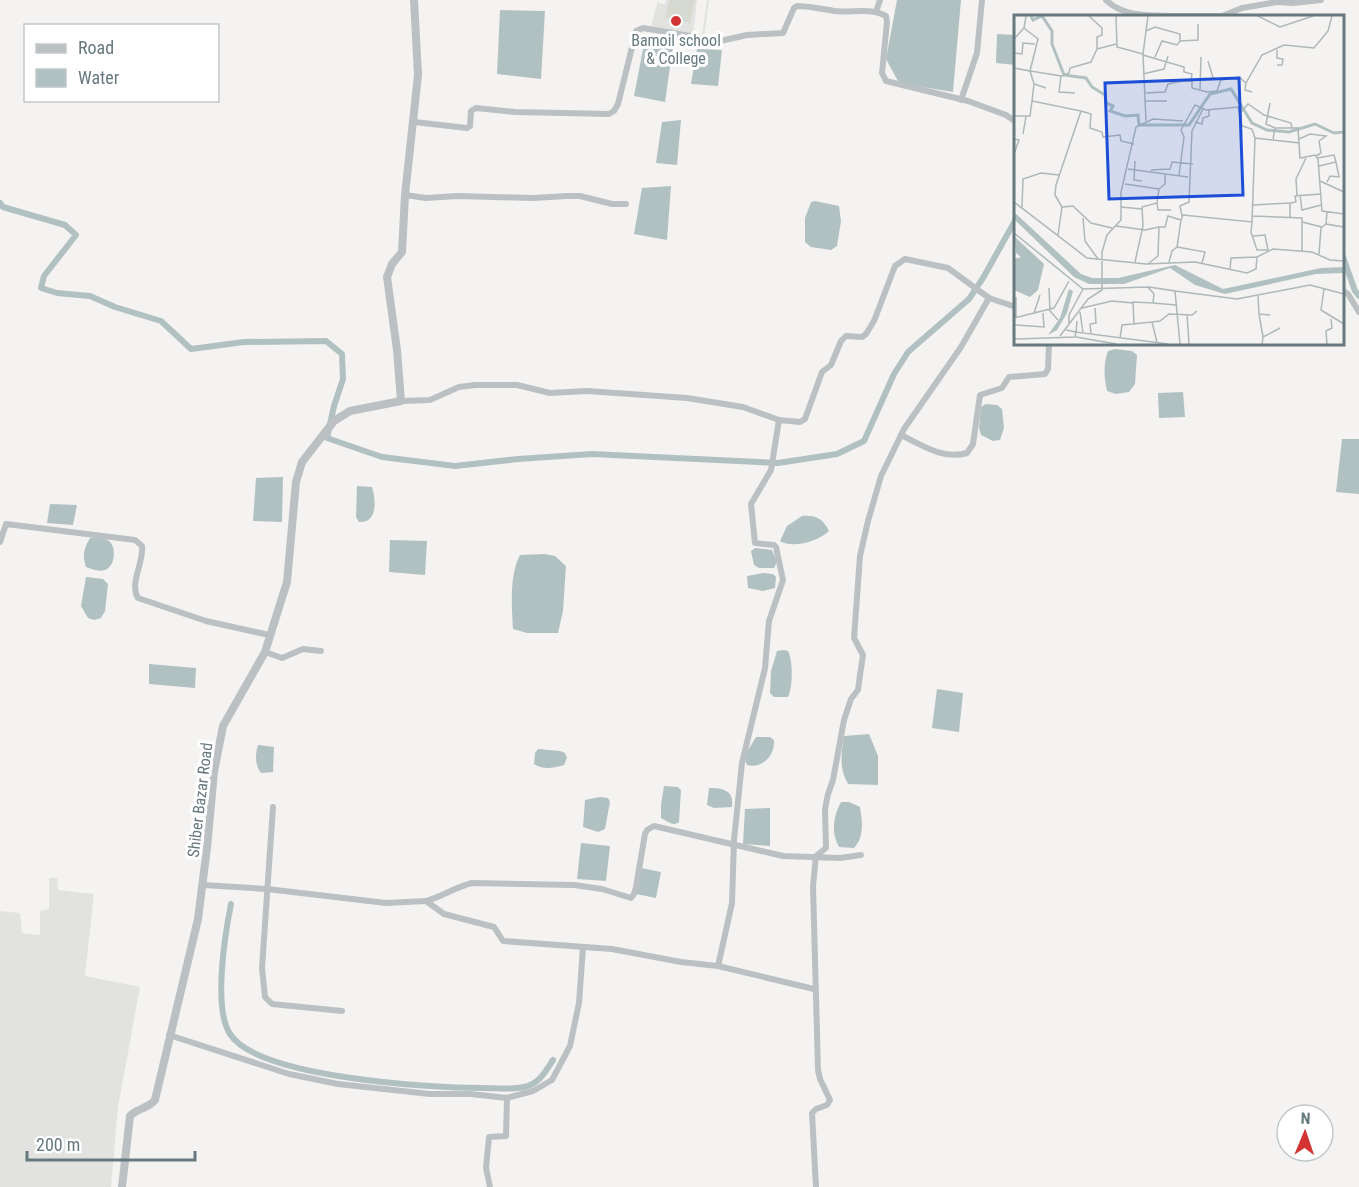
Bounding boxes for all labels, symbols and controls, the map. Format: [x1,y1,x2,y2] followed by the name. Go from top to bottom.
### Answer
[669,14,683,28] marker: Bamoil school & College
[1014,15,1344,345] inset map
[24,24,219,102] legend
[631,31,721,68] place label: Bamoil school & College
[78,37,114,58] text: Road
[78,67,120,88] text: Water
[184,742,216,858] street label: Shiber Bazar Road
[1275,1103,1335,1163] north arrow
[1300,1109,1311,1128] text: N
[27,1124,195,1162] scale bar
[36,1134,80,1155] text: 200 m

